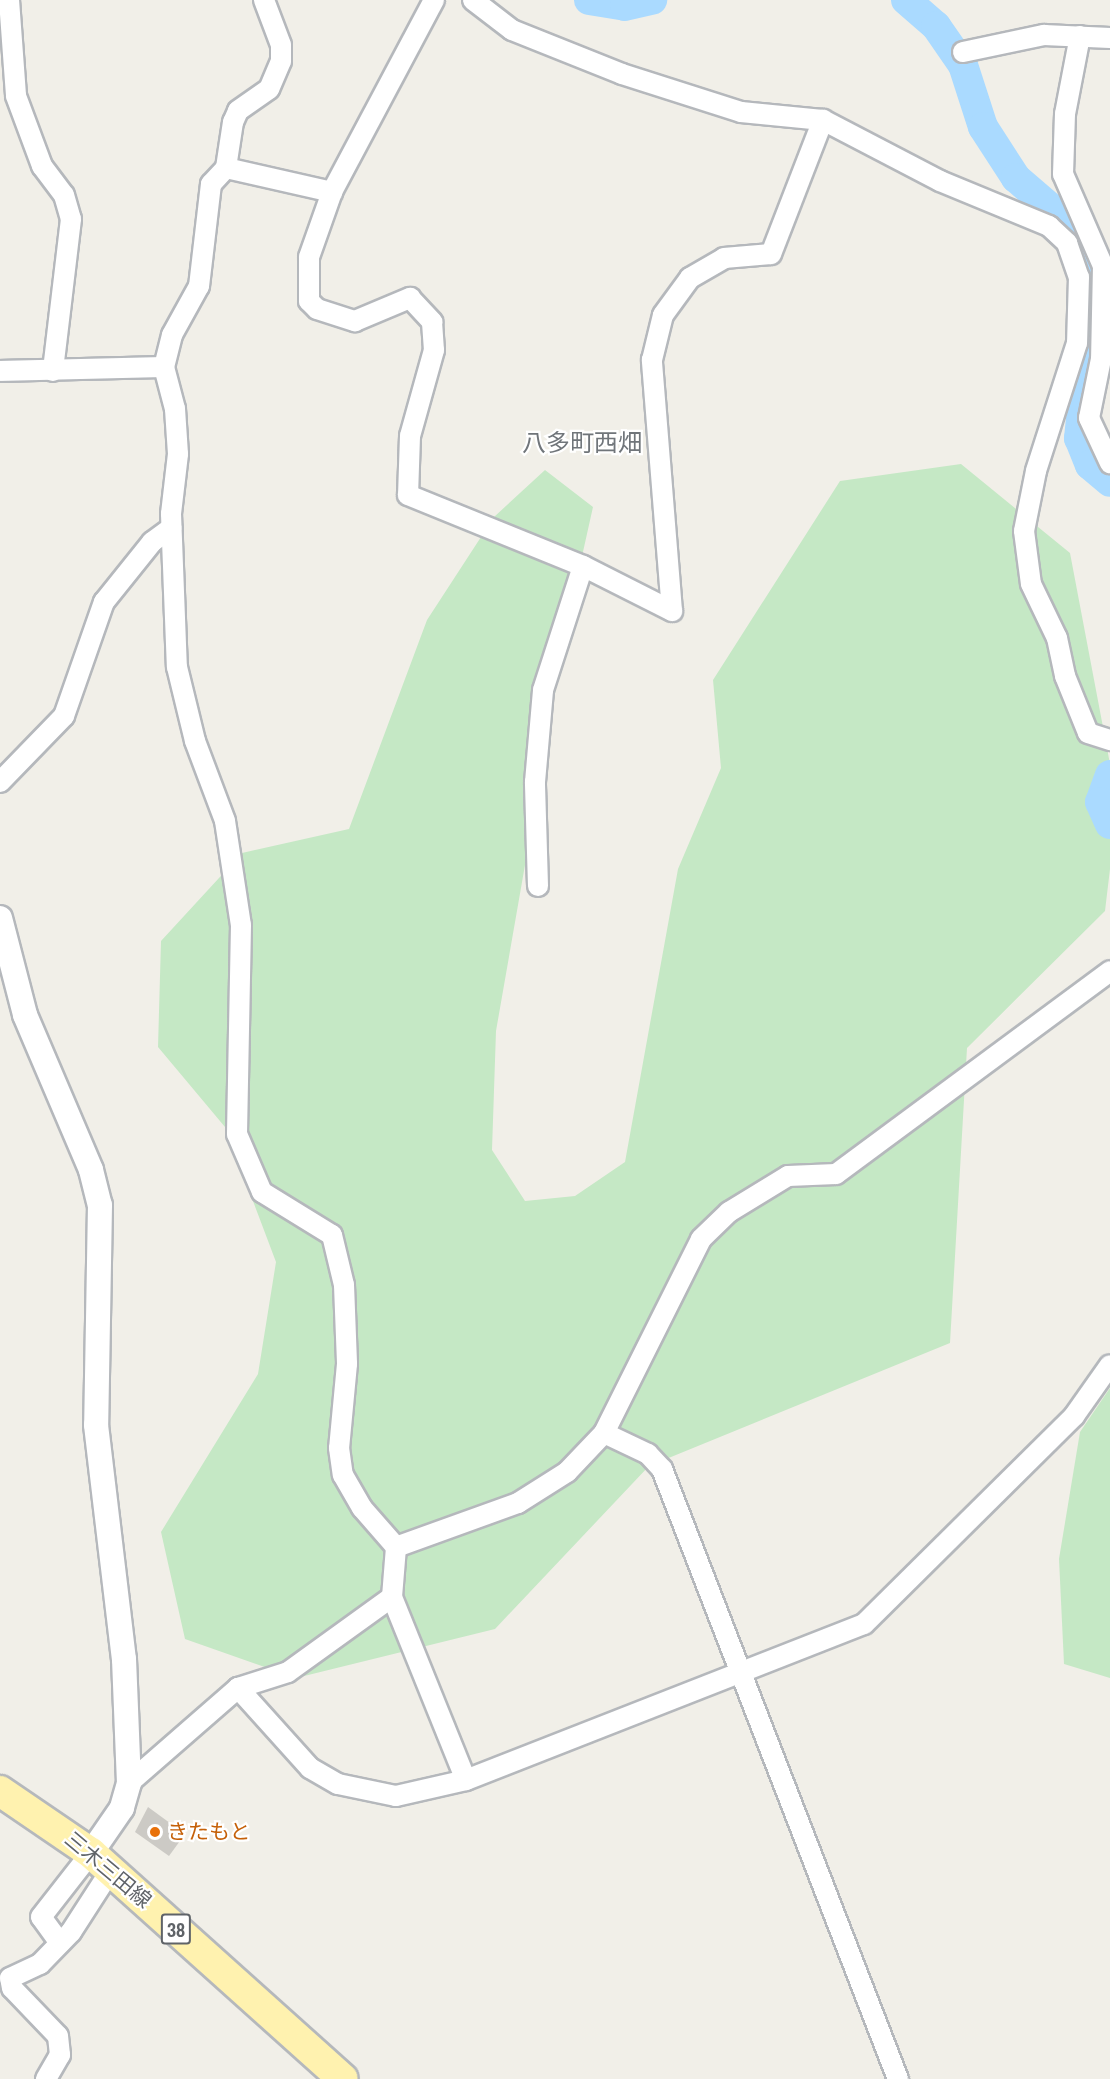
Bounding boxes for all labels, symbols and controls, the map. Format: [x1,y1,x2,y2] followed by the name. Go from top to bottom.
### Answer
[522,429,642,457] district label: 八多町西畑
[167,1819,251,1845] place label: きたもと
[148,1825,162,1839] marker: きたもと
[60,1827,156,1913] street label: 三木三田線
[160,1912,192,1946] road number: 38

